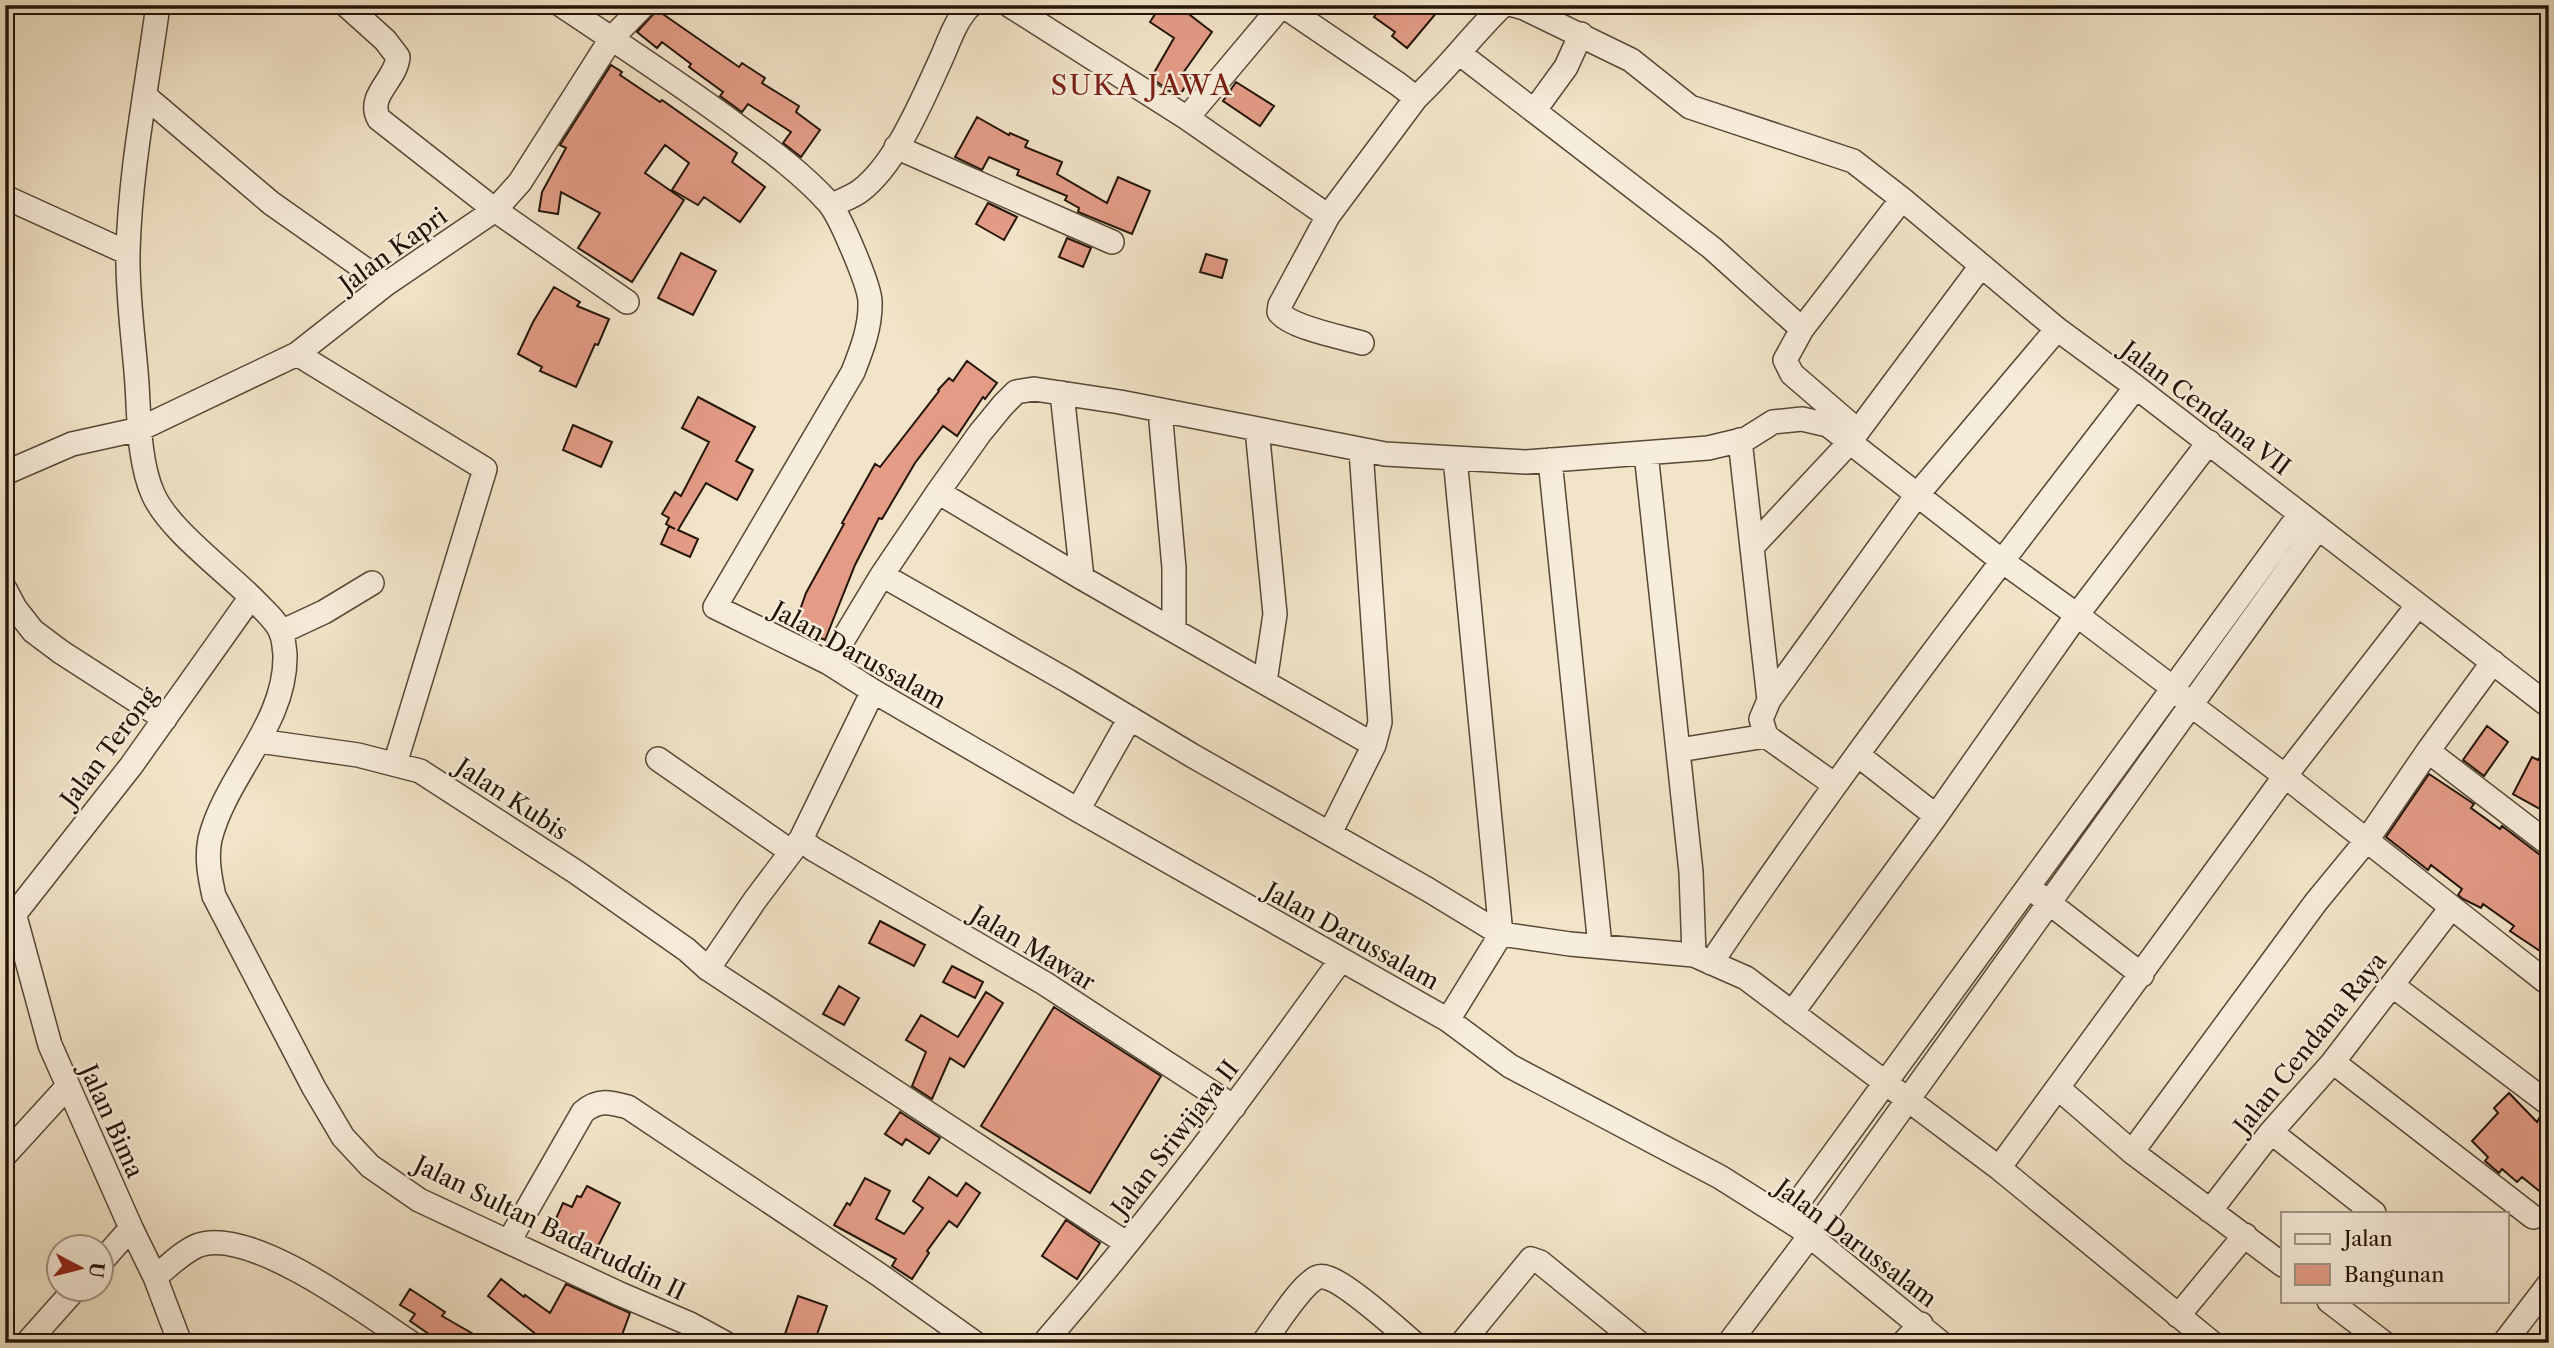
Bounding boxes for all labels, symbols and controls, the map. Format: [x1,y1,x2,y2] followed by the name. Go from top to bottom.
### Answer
[1050,68,1234,102] district label: SUKA JAWA
[330,201,452,301] street label: Jalan Kapri
[2112,332,2296,481] street label: Jalan Cendana VII
[763,593,951,715] street label: Jalan Darussalam
[52,681,164,816] street label: Jalan Terong
[447,750,573,846] street label: Jalan Kubis
[1256,874,1444,996] street label: Jalan Darussalam
[962,897,1100,996] street label: Jalan Mawar
[2225,946,2392,1143] street label: Jalan Cendana Raya
[1103,1055,1245,1225] street label: Jalan Sriwijaya II
[73,1056,150,1182] street label: Jalan Bima
[406,1148,691,1306] street label: Jalan Sultan Badaruddin II
[1766,1170,1942,1313] street label: Jalan Darussalam
[2281,1212,2508,1302] legend
[2341,1226,2393,1251] text: Jalan
[46,1232,116,1302] north arrow
[84,1261,109,1280] text: U
[2344,1262,2444,1287] text: Bangunan

